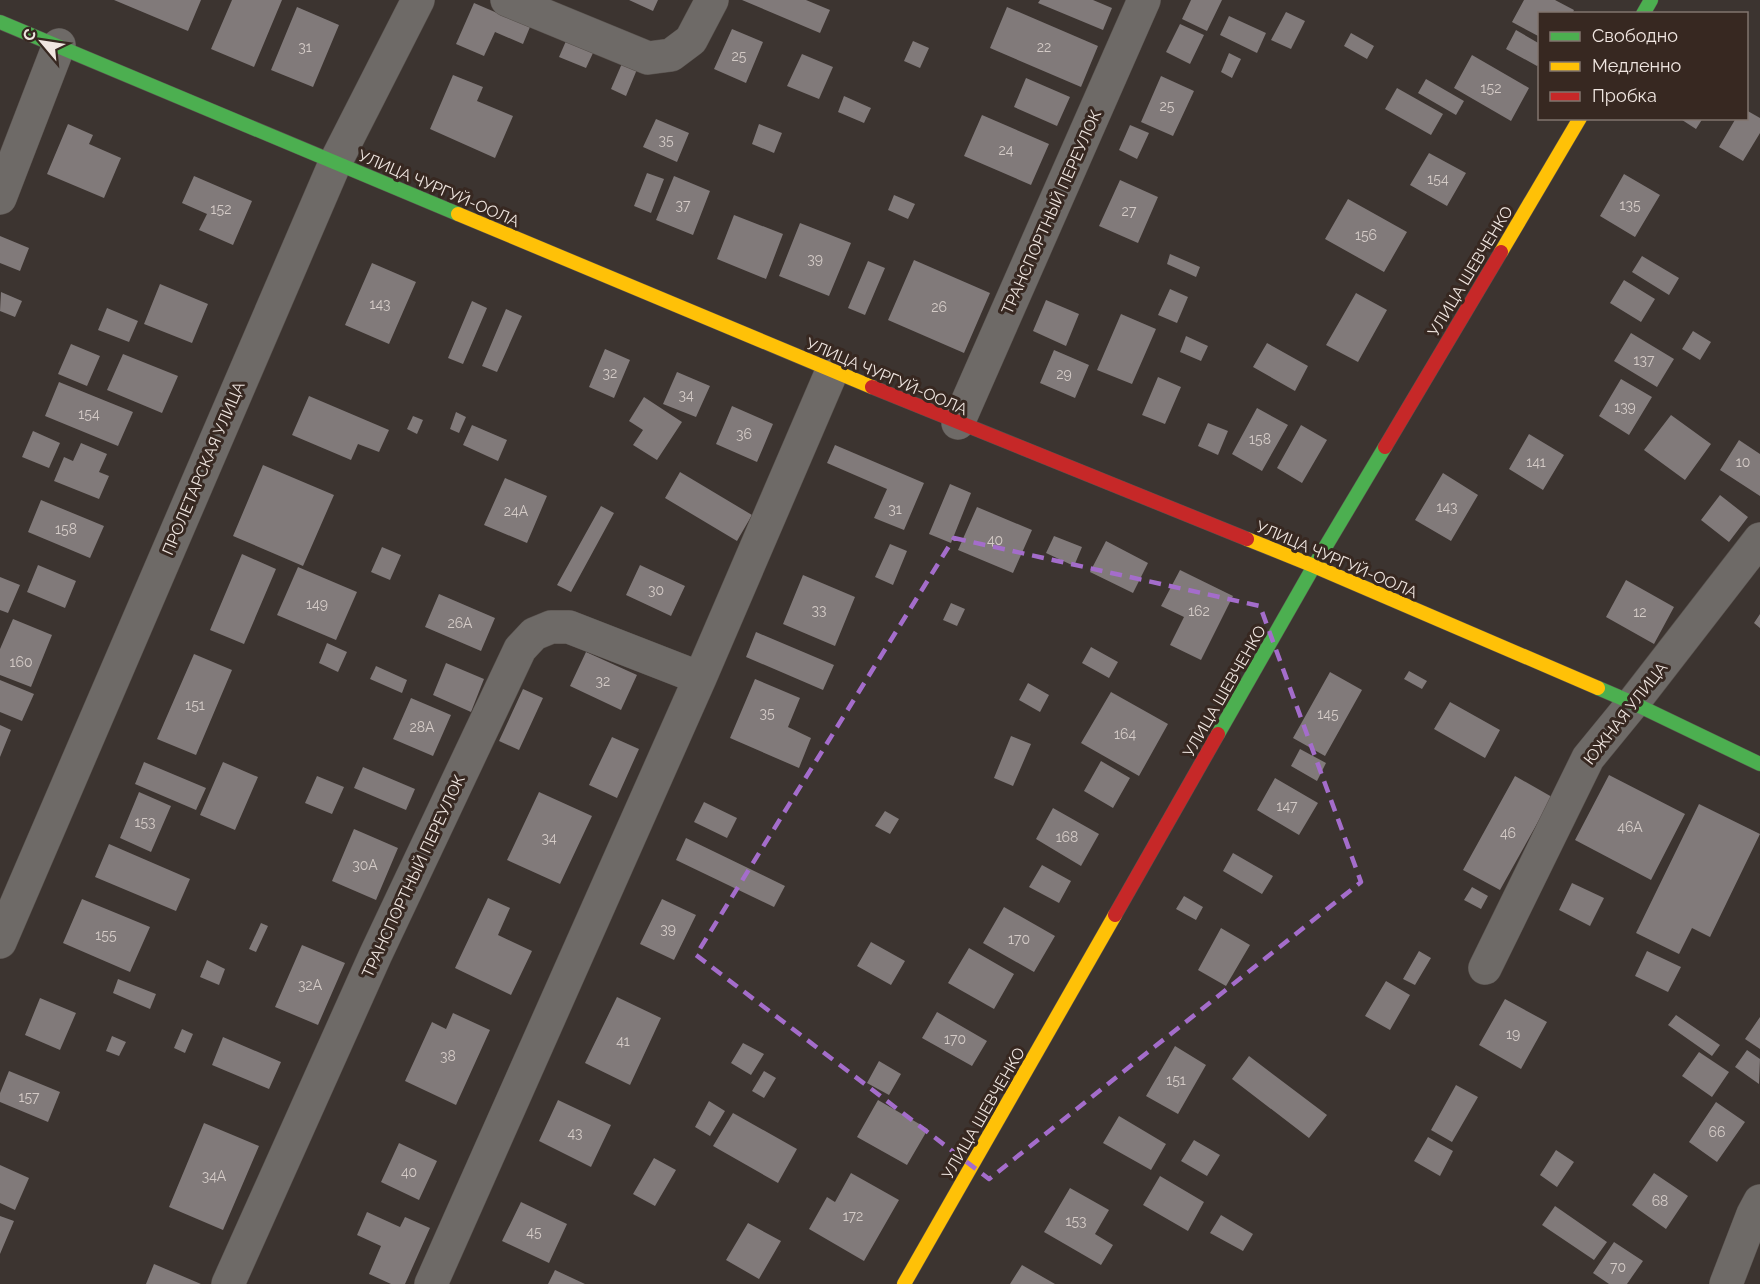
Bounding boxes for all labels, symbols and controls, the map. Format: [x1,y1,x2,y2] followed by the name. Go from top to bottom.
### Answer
[12,12,72,72] north arrow
[1538,12,1748,120] legend
[1592,25,1678,46] text: Свободно
[18,26,40,44] text: С
[298,39,312,55] house number: 31
[1037,39,1051,55] house number: 22
[732,48,747,64] house number: 25
[1592,55,1681,76] text: Медленно
[1481,80,1501,96] house number: 152
[1592,85,1657,106] text: Пробка
[1160,98,1175,114] house number: 25
[998,107,1105,317] street label: ТРАНСПОРТНЫЙ ПЕРЕУЛОК
[658,132,674,148] house number: 35
[999,142,1014,158] house number: 24
[355,146,522,231] street label: УЛИЦА ЧУРГУЙ-ООЛА
[1427,171,1449,187] house number: 154
[676,197,691,213] house number: 37
[1619,197,1641,213] house number: 135
[211,201,231,217] house number: 152
[1122,203,1137,219] house number: 27
[1424,203,1517,340] street label: УЛИЦА ШЕВЧЕНКО
[1355,227,1377,243] house number: 156
[807,251,823,267] house number: 39
[369,296,391,312] house number: 143
[931,299,947,315] house number: 26
[803,334,970,419] street label: УЛИЦА ЧУРГУЙ-ООЛА
[1634,352,1655,368] house number: 137
[603,365,617,381] house number: 32
[1056,366,1072,382] house number: 29
[158,378,249,558] street label: ПРОЛЕТАРСКАЯ УЛИЦА
[678,387,694,403] house number: 34
[1614,399,1636,415] house number: 139
[78,406,100,422] house number: 154
[736,426,752,442] house number: 36
[1249,431,1271,447] house number: 158
[1526,454,1546,470] house number: 141
[1736,454,1750,470] house number: 10
[1436,499,1458,515] house number: 143
[888,501,902,517] house number: 31
[504,503,529,519] house number: 24А
[1253,517,1420,602] street label: УЛИЦА ЧУРГУЙ-ООЛА
[55,521,77,537] house number: 158
[987,532,1003,548] house number: 40
[648,582,664,598] house number: 30
[306,596,328,612] house number: 149
[812,602,826,618] house number: 33
[1188,603,1210,619] house number: 162
[1633,604,1647,620] house number: 12
[448,615,473,631] house number: 26А
[1179,622,1270,760] street label: УЛИЦА ШЕВЧЕНКО
[9,654,33,670] house number: 160
[1580,658,1671,768] street label: ЮЖНАЯ УЛИЦА
[596,673,610,689] house number: 32
[185,697,205,713] house number: 151
[759,705,775,721] house number: 35
[1317,706,1339,722] house number: 145
[410,719,435,735] house number: 28А
[1114,726,1136,742] house number: 164
[358,772,469,981] street label: ТРАНСПОРТНЫЙ ПЕРЕУЛОК
[1276,798,1298,814] house number: 147
[134,814,156,830] house number: 153
[1617,819,1643,835] house number: 46А
[1500,825,1516,841] house number: 46
[1056,829,1078,845] house number: 168
[541,830,557,846] house number: 34
[352,857,378,873] house number: 30А
[660,921,676,937] house number: 39
[95,927,117,943] house number: 155
[1008,931,1030,947] house number: 170
[298,977,323,993] house number: 32А
[1506,1026,1520,1042] house number: 19
[944,1031,966,1047] house number: 170
[616,1033,630,1049] house number: 41
[938,1044,1029,1182] street label: УЛИЦА ШЕВЧЕНКО
[440,1048,456,1064] house number: 38
[1166,1072,1186,1088] house number: 151
[18,1089,40,1105] house number: 157
[1709,1124,1725,1140] house number: 66
[567,1125,583,1141] house number: 43
[401,1164,417,1180] house number: 40
[202,1168,227,1184] house number: 34А
[1652,1193,1668,1209] house number: 68
[843,1208,863,1224] house number: 172
[1065,1213,1087,1229] house number: 153
[526,1224,542,1240] house number: 45
[1610,1259,1626,1275] house number: 70

